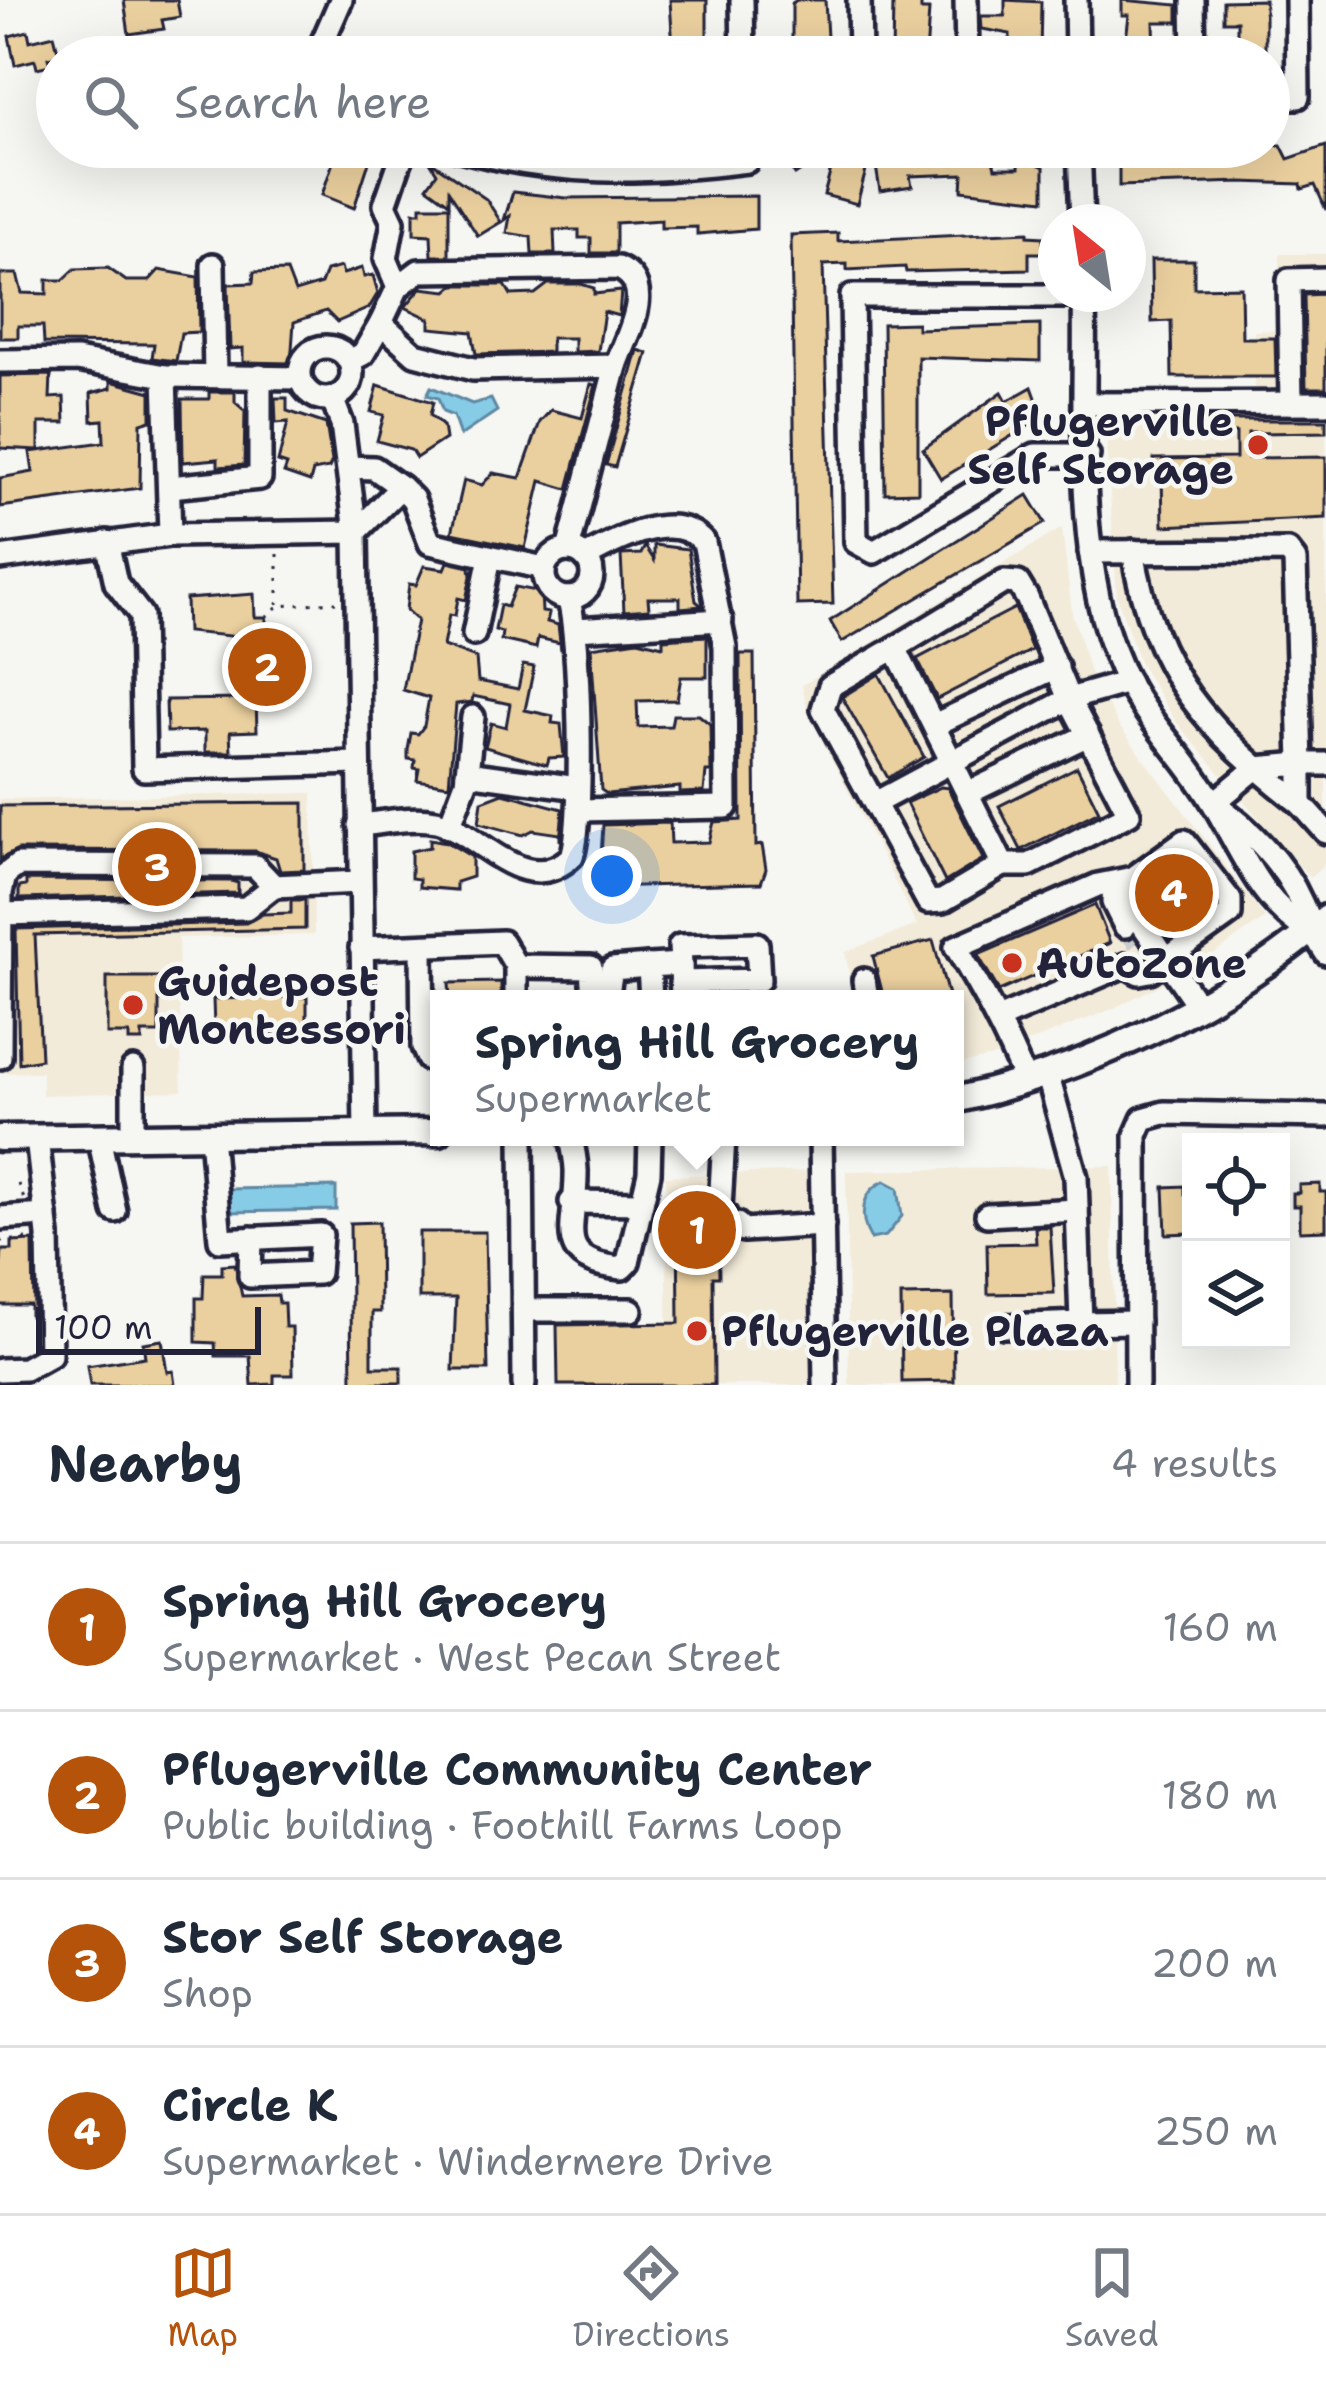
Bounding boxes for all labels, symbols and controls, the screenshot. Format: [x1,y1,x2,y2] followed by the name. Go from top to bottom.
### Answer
[36,36,1290,168] search box
[78,69,144,135] icon: search
[174,72,431,132] text: Search here
[1038,204,1146,312] north arrow
[967,393,1234,497] place label: Pflugerville Self Storage
[1245,432,1271,458] marker: Pflugerville Self Storage
[228,622,306,712] pin: 2
[118,822,196,912] pin: 3
[582,846,642,906] your location
[1135,848,1213,938] pin: 4
[1036,935,1247,991] place label: AutoZone
[999,950,1025,976] marker: AutoZone
[157,953,406,1057] place label: Guidepost Montessori
[430,990,964,1146] popup
[120,992,146,1018] marker: Guidepost Montessori
[474,1012,920,1072] text: Spring Hill Grocery
[474,1072,712,1124] text: Supermarket
[1182,1133,1290,1349] map controls
[1182,1133,1290,1241] button: locate
[658,1185,736,1275] pin: 1
[1182,1241,1290,1349] button: layers
[36,1301,261,1354] scale bar
[721,1303,1109,1359] place label: Pflugerville Plaza
[54,1305,153,1350] text: 100 m
[684,1318,710,1344] marker: Pflugerville Plaza
[48,1429,243,1497] text: Nearby
[1111,1437,1278,1489] text: 4 results
[162,1571,607,1631] text: Spring Hill Grocery
[78,1601,96,1653] text: 1
[1163,1601,1278,1653] text: 160 m
[162,1631,781,1683] text: Supermarket · West Pecan Street
[162,1739,872,1799] text: Pflugerville Community Center
[73,1769,101,1821] text: 2
[1162,1769,1278,1821] text: 180 m
[162,1799,843,1851] text: Public building · Foothill Farms Loop
[162,1907,564,1967] text: Stor Self Storage
[73,1937,101,1989] text: 3
[1151,1937,1278,1989] text: 200 m
[162,1967,253,2019] text: Shop
[162,2075,337,2135] text: Circle K
[73,2105,101,2157] text: 4
[1154,2105,1278,2157] text: 250 m
[162,2135,774,2187] text: Supermarket · Windermere Drive
[167,2240,238,2357] tab: Map
[573,2240,730,2357] tab: Directions
[1065,2240,1159,2357] tab: Saved

